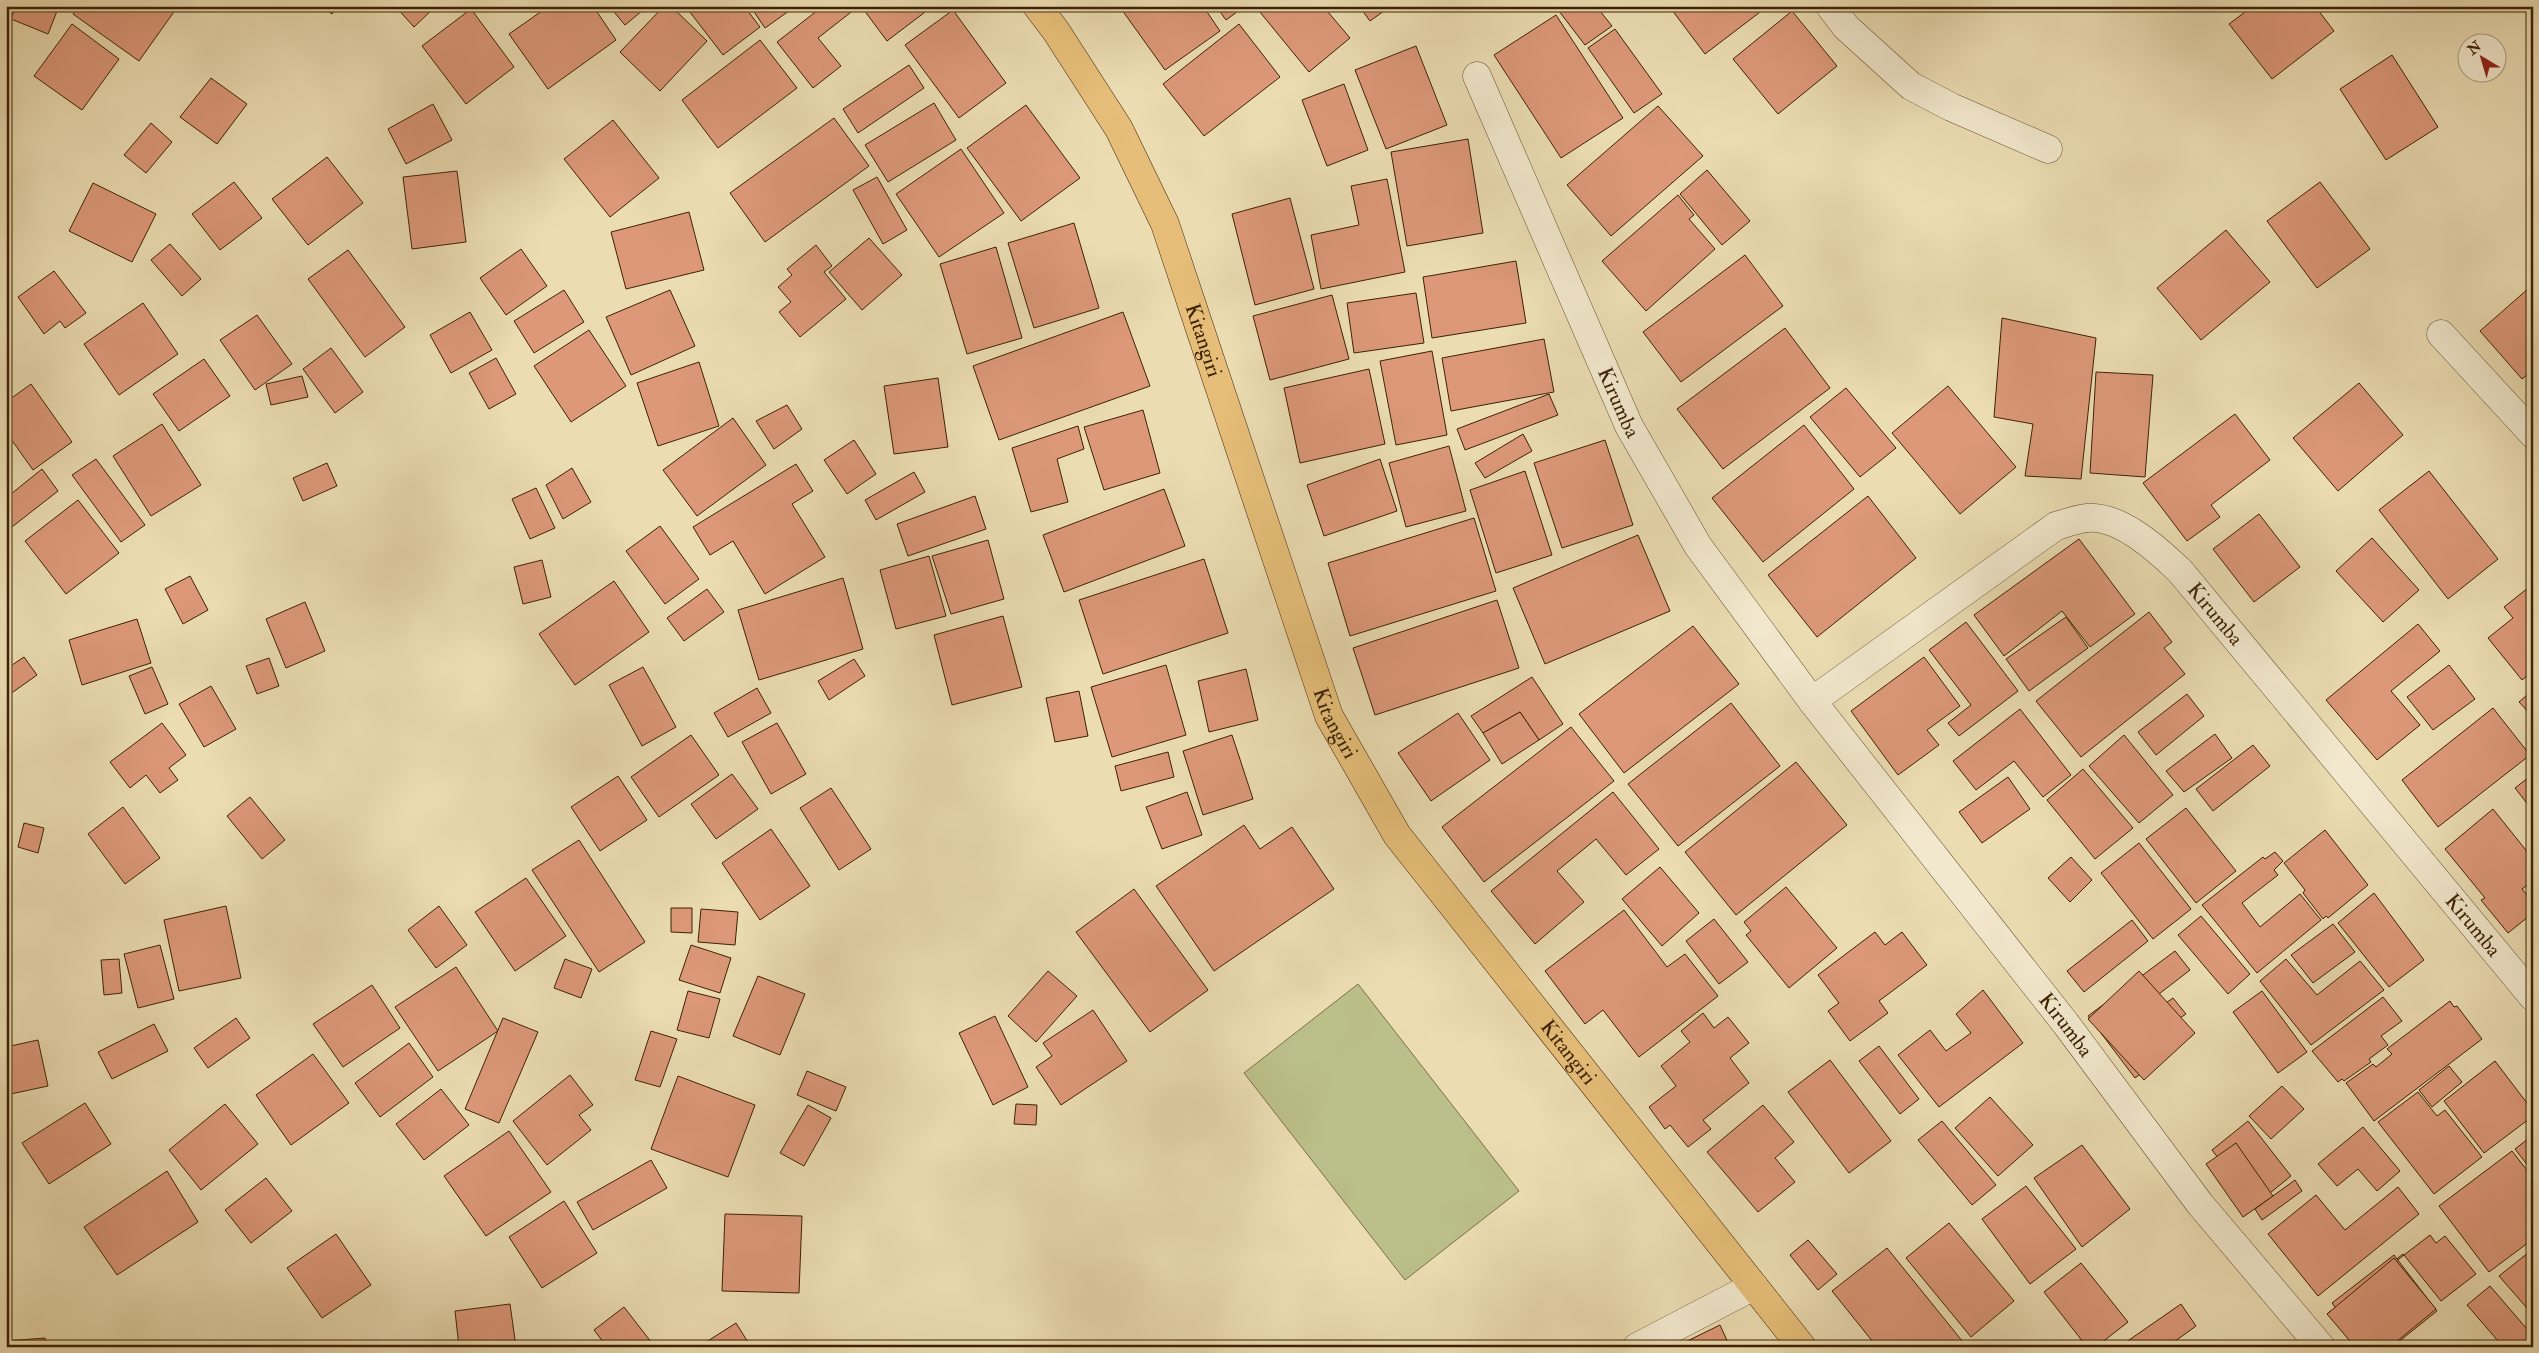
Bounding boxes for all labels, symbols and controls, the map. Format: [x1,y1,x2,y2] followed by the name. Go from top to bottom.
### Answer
[2456,32,2506,82] north arrow
[2463,37,2485,59] text: N
[1179,300,1229,381] street label: Kitangiri
[1592,363,1647,443] street label: Kirumba
[2182,577,2250,651] street label: Kirumba
[1307,684,1364,764] street label: Kitangiri
[2439,888,2508,962] street label: Kirumba
[2033,987,2100,1063] street label: Kirumba
[1535,1014,1603,1091] street label: Kitangiri

